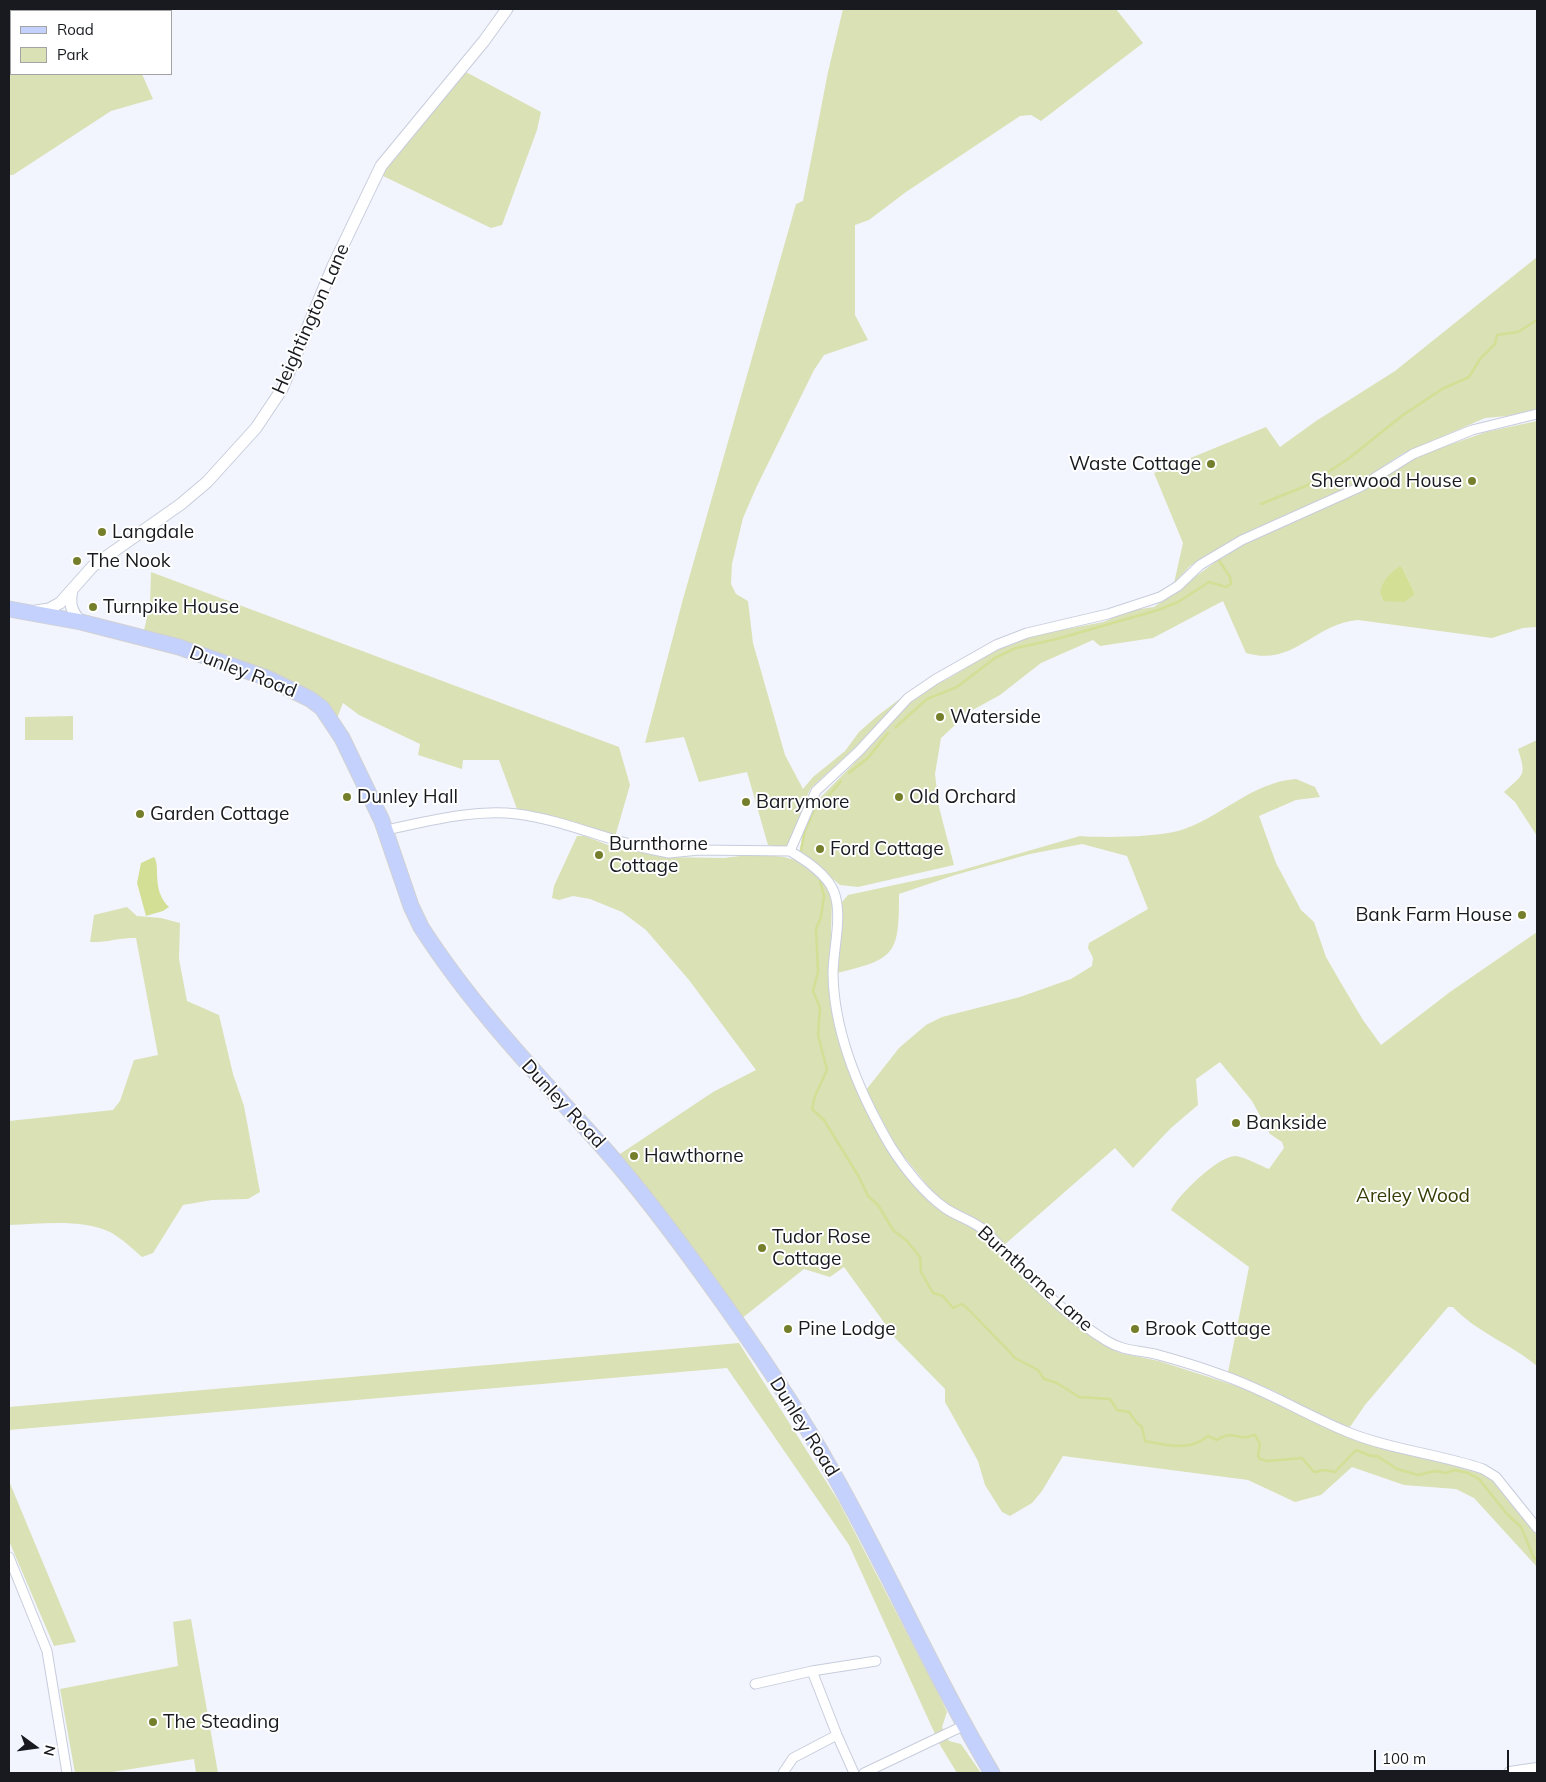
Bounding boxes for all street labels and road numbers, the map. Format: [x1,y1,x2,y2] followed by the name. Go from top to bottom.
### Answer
[268,240,354,398] street label: Heightington Lane
[186,641,300,703] street label: Dunley Road
[516,1055,610,1153] street label: Dunley Road
[973,1221,1097,1337] street label: Burnthorne Lane
[764,1373,844,1481] street label: Dunley Road

